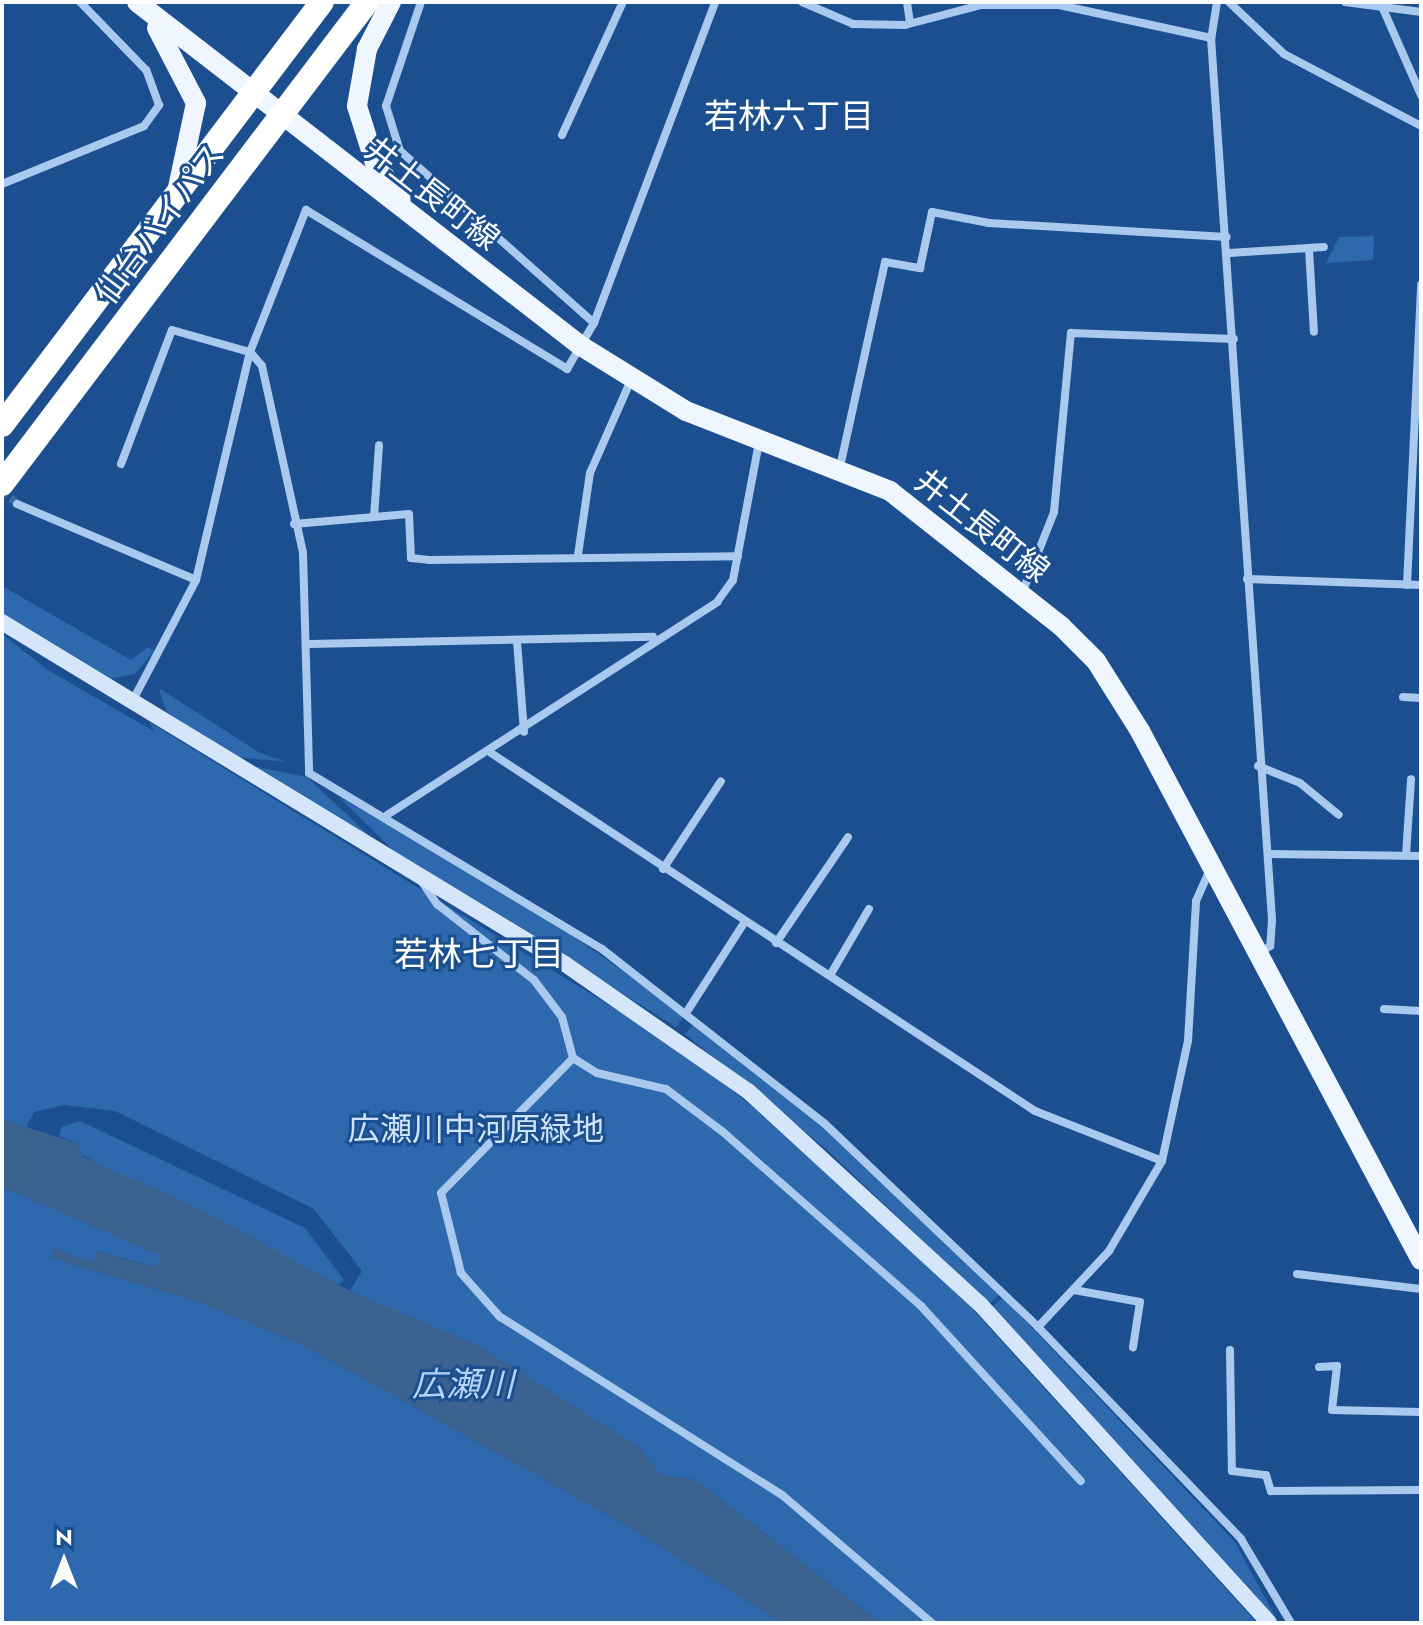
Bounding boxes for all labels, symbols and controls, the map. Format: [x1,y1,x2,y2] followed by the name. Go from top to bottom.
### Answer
[704,97,874,137] district label: 若林六丁目
[357,130,507,258] street label: 井土長町線
[87,136,233,312] street label: 仙台バイパス
[907,462,1057,590] street label: 井土長町線
[394,935,564,975] district label: 若林七丁目
[348,1110,604,1148] park label: 広瀬川中河原緑地
[412,1365,514,1405] water label: 広瀬川
[24,1521,104,1601] north arrow
[55,1521,73,1553] text: N

